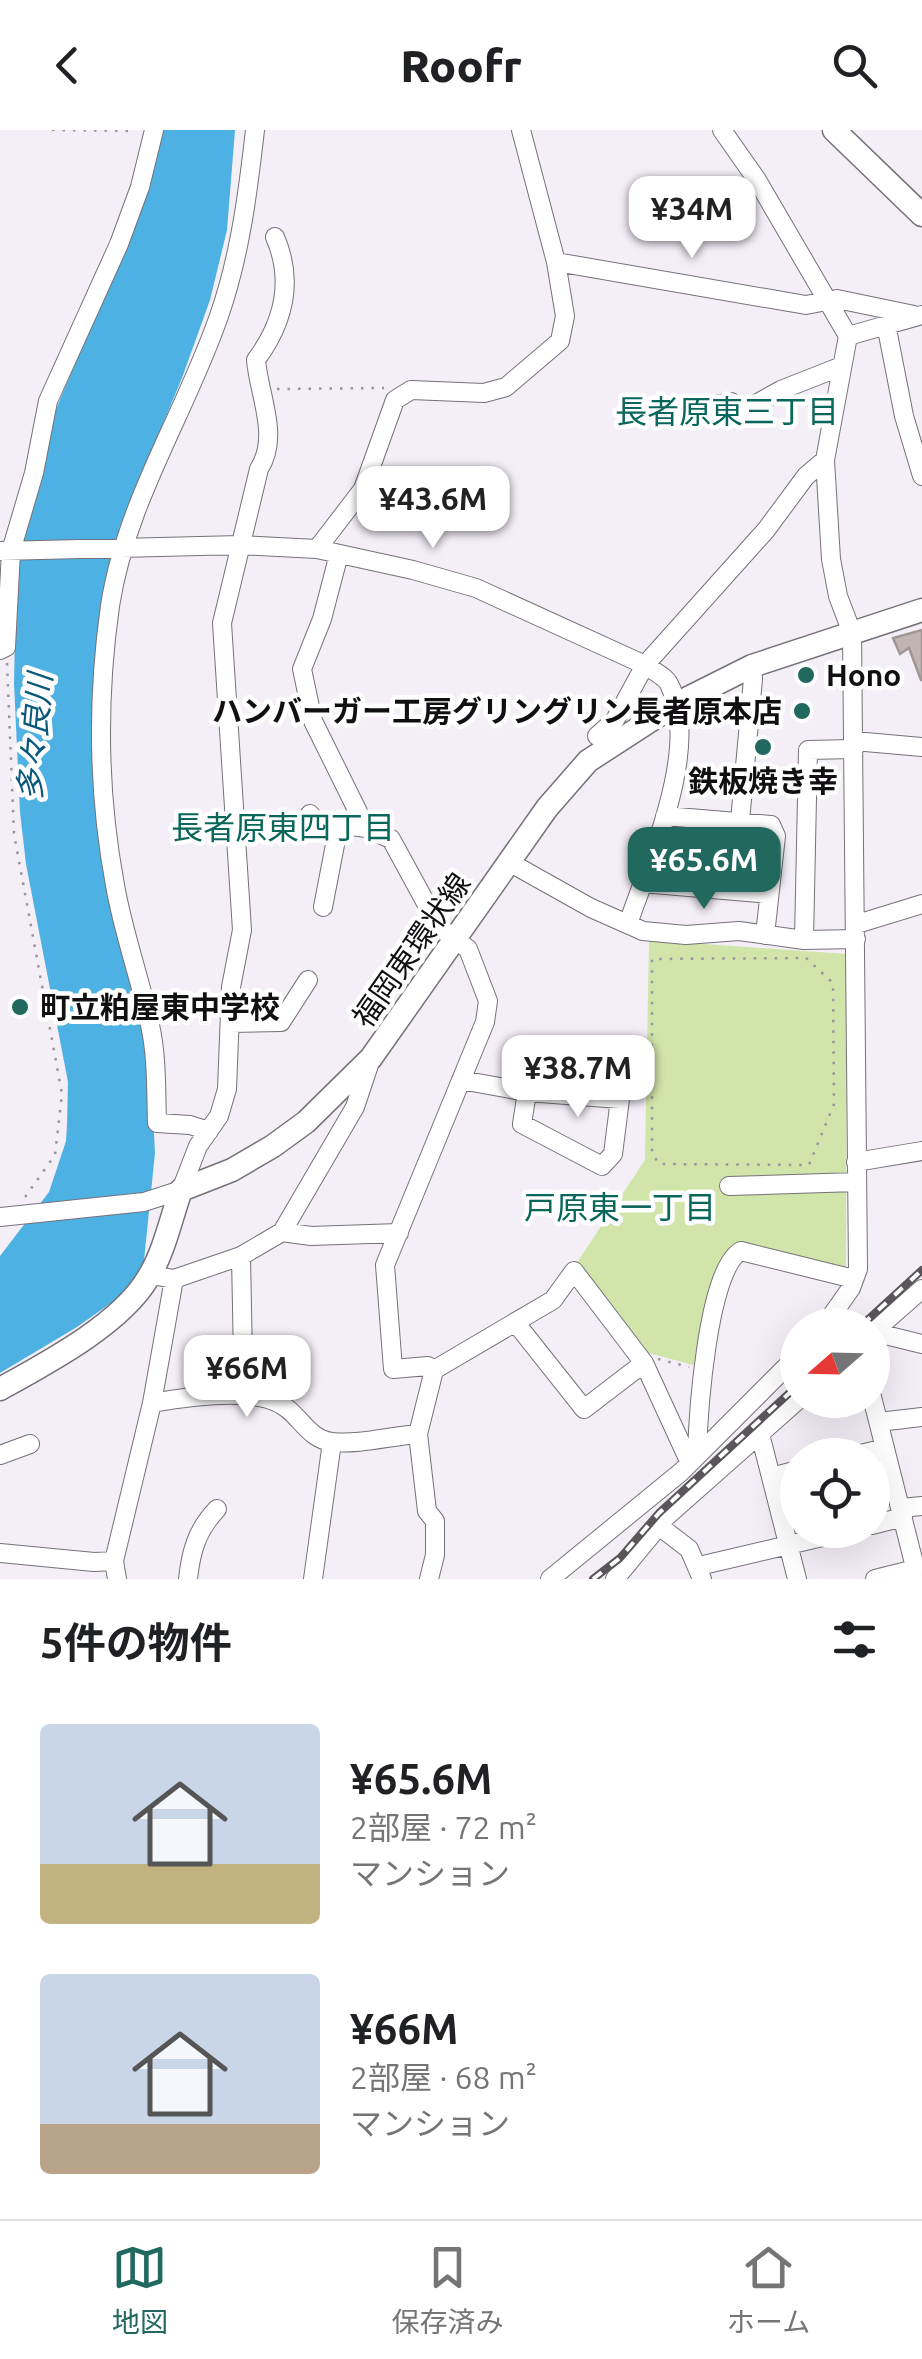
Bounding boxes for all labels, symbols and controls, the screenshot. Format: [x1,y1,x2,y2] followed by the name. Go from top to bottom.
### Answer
[40,38,95,93] icon: back
[827,38,882,93] icon: search
[400,40,522,91] text: Roofr
[633,176,751,261] pin: ¥34M
[651,190,733,226] text: ¥34M
[615,393,839,429] district label: 長者原東三丁目
[352,466,514,551] pin: ¥43.6M
[379,480,487,516] text: ¥43.6M
[826,658,901,692] place label: Hono
[795,664,817,686] marker: Hono
[10,669,58,802] water label: 多々良川
[212,694,782,728] place label: ハンバーガー工房グリングリン長者原本店
[791,700,813,722] marker: ハンバーガー工房グリングリン長者原本店
[752,736,774,758] marker: 鉄板焼き幸
[688,764,838,798] place label: 鉄板焼き幸
[171,809,395,845] district label: 長者原東四丁目
[623,827,785,912] pin: ¥65.6M
[650,841,758,877] text: ¥65.6M
[345,867,477,1033] street label: 福岡東環状線
[40,990,280,1024] place label: 町立粕屋東中学校
[9,996,31,1018] marker: 町立粕屋東中学校
[497,1035,659,1120] pin: ¥38.7M
[524,1049,632,1085] text: ¥38.7M
[524,1189,716,1225] district label: 戸原東一丁目
[780,1308,890,1418] north arrow
[780,1308,890,1548] map controls
[188,1335,306,1420] pin: ¥66M
[206,1349,288,1385] text: ¥66M
[780,1438,890,1548] button: locate
[827,1612,882,1667] icon: filters
[40,1619,232,1666] text: 5件の物件
[350,1755,492,1802] text: ¥65.6M
[120,1764,240,1884] icon: home
[350,1809,537,1845] text: 2部屋 · 72 m²
[350,1855,510,1891] text: マンション
[350,2005,458,2052] text: ¥66M
[120,2014,240,2134] icon: home
[350,2059,537,2095] text: 2部屋 · 68 m²
[350,2105,510,2141] text: マンション
[112,2240,168,2340] tab: 地図
[391,2240,503,2340] tab: 保存済み
[727,2240,810,2340] tab: ホーム

